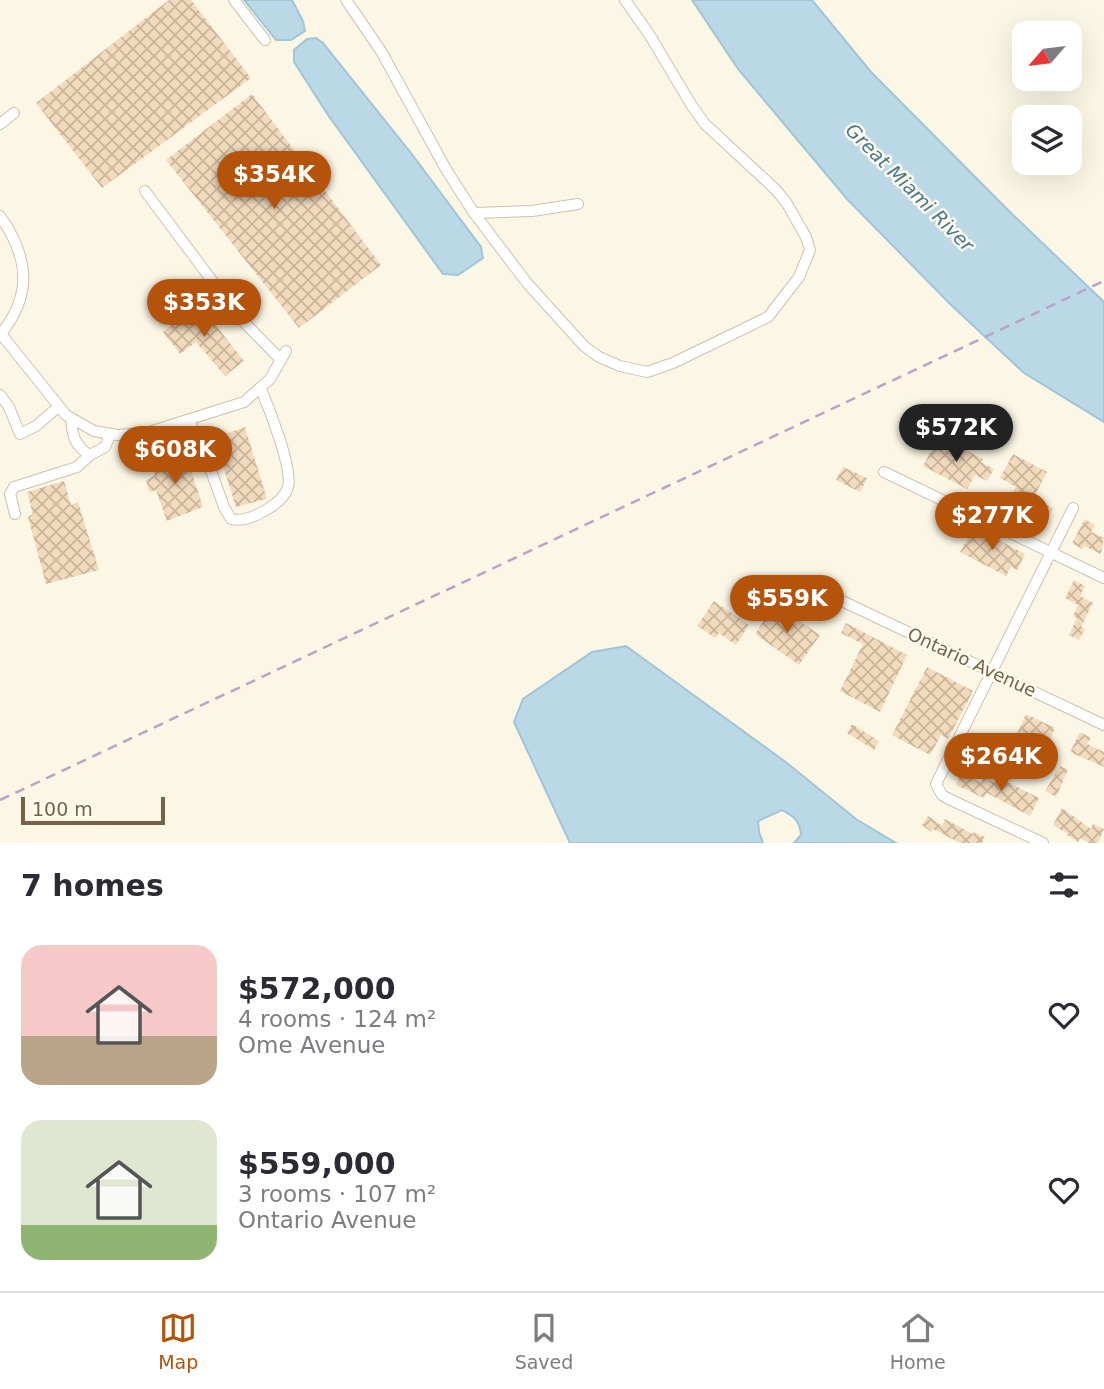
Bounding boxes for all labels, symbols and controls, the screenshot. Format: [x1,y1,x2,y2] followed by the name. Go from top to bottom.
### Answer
[1012,21,1082,91] north arrow
[1012,21,1082,175] map controls
[1012,105,1082,175] button: layers
[842,119,979,256] water label: Great Miami River
[225,152,323,211] pin: $354K
[233,161,315,187] text: $354K
[155,280,253,339] pin: $353K
[163,289,245,315] text: $353K
[907,405,1005,464] pin: $572K
[915,414,997,440] text: $572K
[126,426,224,486] pin: $608K
[134,436,216,462] text: $608K
[943,492,1041,552] pin: $277K
[951,502,1033,528] text: $277K
[738,576,836,635] pin: $559K
[746,585,828,611] text: $559K
[904,623,1040,701] street label: Ontario Avenue
[952,734,1050,793] pin: $264K
[960,743,1042,769] text: $264K
[21,794,164,826] scale bar
[32,798,93,820] text: 100 m
[1045,866,1083,904] icon: filters
[21,868,164,903] text: 7 homes
[238,971,396,1006] text: $572,000
[77,973,161,1057] icon: home
[1045,996,1083,1034] icon: heart
[238,1006,436,1032] text: 4 rooms · 124 m²
[238,1032,385,1058] text: Ome Avenue
[238,1146,396,1181] text: $559,000
[77,1148,161,1232] icon: home
[1045,1171,1083,1209] icon: heart
[238,1181,436,1207] text: 3 rooms · 107 m²
[238,1207,416,1233] text: Ontario Avenue
[158,1309,198,1373] tab: Map
[515,1309,573,1373] tab: Saved
[890,1309,946,1373] tab: Home

